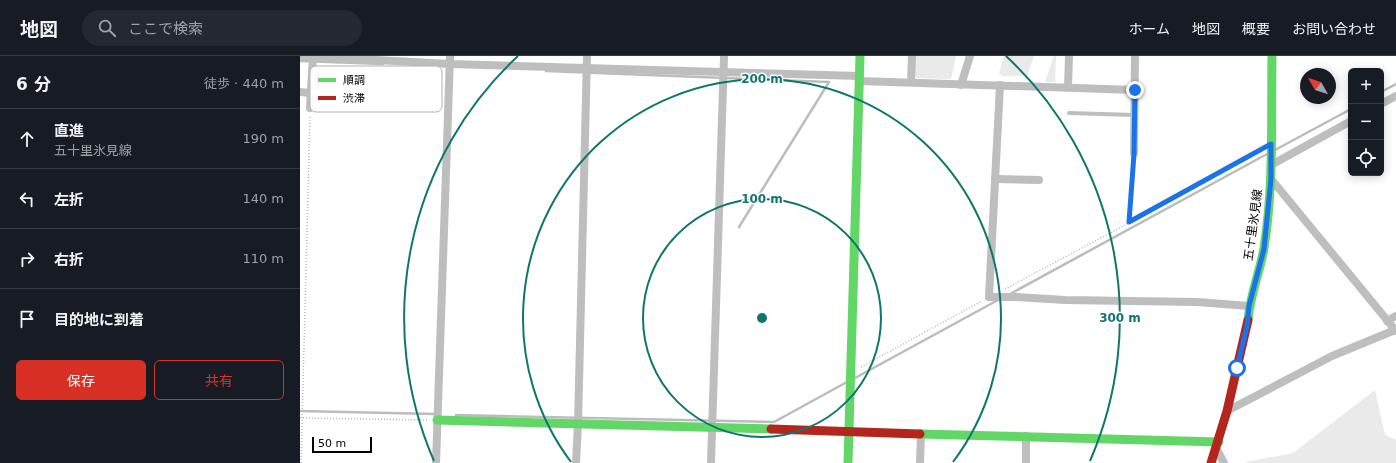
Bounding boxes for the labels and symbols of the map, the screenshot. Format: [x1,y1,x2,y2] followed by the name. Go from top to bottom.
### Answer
[310,66,442,112] legend
[1300,68,1336,104] north arrow
[741,72,783,86] text: 200 m
[343,74,365,87] text: 順調
[1126,81,1144,99] route end
[343,92,365,105] text: 渋滞
[1241,188,1265,262] street label: 五十里氷見線
[741,192,783,206] text: 100 m
[755,311,769,325] centre of rings
[1099,311,1141,325] text: 300 m
[1228,359,1246,377] route start
[312,435,372,454] scale bar

